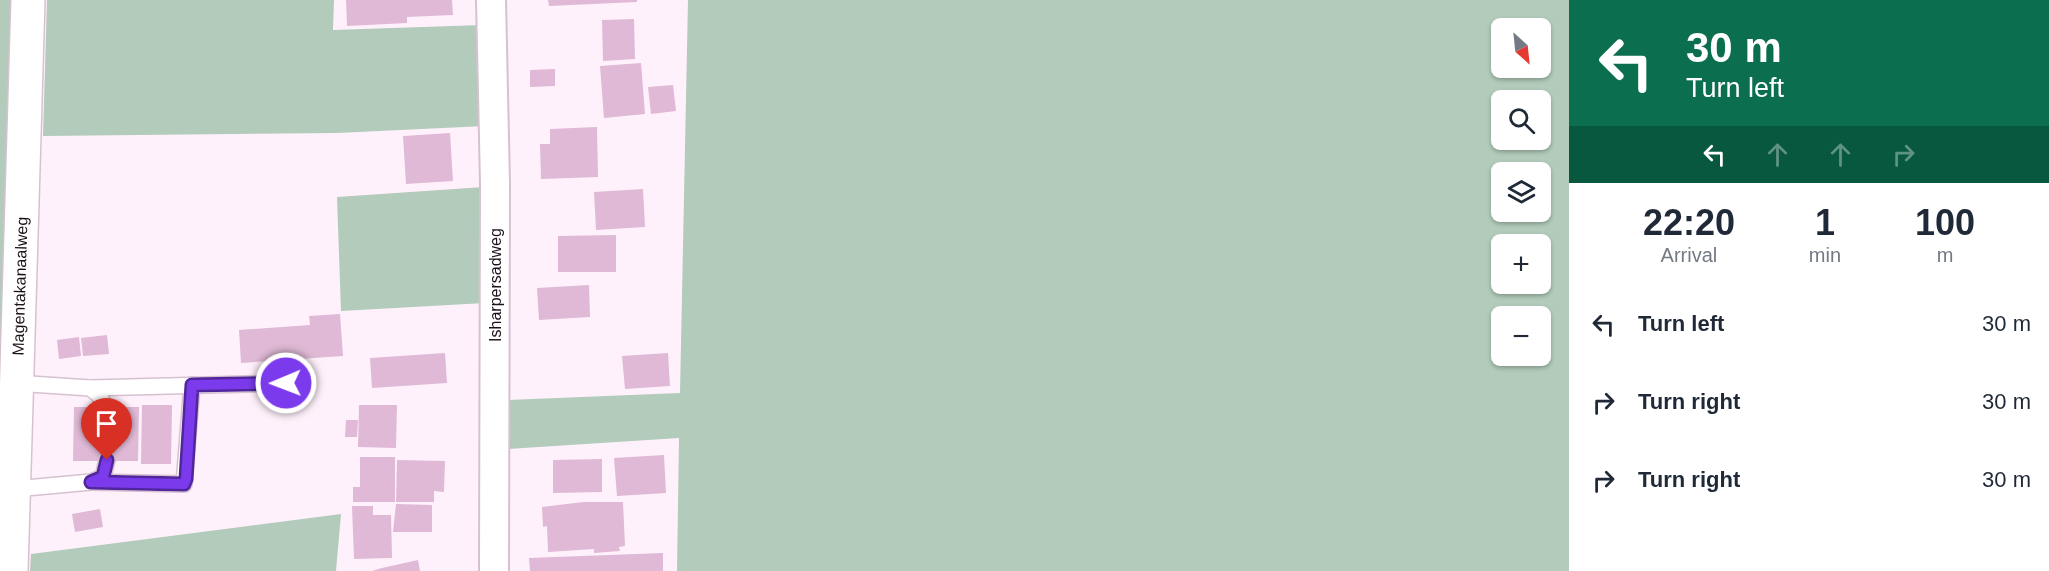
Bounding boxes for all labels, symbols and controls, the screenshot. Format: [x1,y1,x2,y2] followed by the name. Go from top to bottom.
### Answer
[1491,18,1551,78] north arrow
[1491,18,1551,366] map controls
[1587,24,1665,102] icon: left
[1686,24,1782,71] text: 30 m
[1686,73,1784,103] text: Turn left
[1491,90,1551,150] button: search
[1698,138,1731,171] icon: left
[1761,138,1794,171] icon: ahead
[1824,138,1857,171] icon: ahead
[1887,138,1920,171] icon: right
[1491,162,1551,222] button: layers
[1643,202,1735,243] text: 22:20
[1815,202,1835,243] text: 1
[1915,202,1975,243] text: 100
[9,216,31,356] street label: Magentakanaalweg
[487,228,504,342] street label: Isharpersadweg
[1491,234,1551,294] button: +
[1661,244,1717,266] text: Arrival
[1809,244,1841,266] text: min
[1937,244,1953,266] text: m
[1491,306,1551,366] button: −
[1587,308,1620,341] icon: left
[1638,311,1724,336] text: Turn left
[1982,311,2031,336] text: 30 m
[254,351,318,415] position arrow
[1587,386,1620,419] icon: right
[1638,389,1740,414] text: Turn right
[1982,389,2031,414] text: 30 m
[81,398,132,460] pin
[90,407,123,440] icon: arrive
[1587,464,1620,497] icon: right
[1638,467,1740,492] text: Turn right
[1982,467,2031,492] text: 30 m

